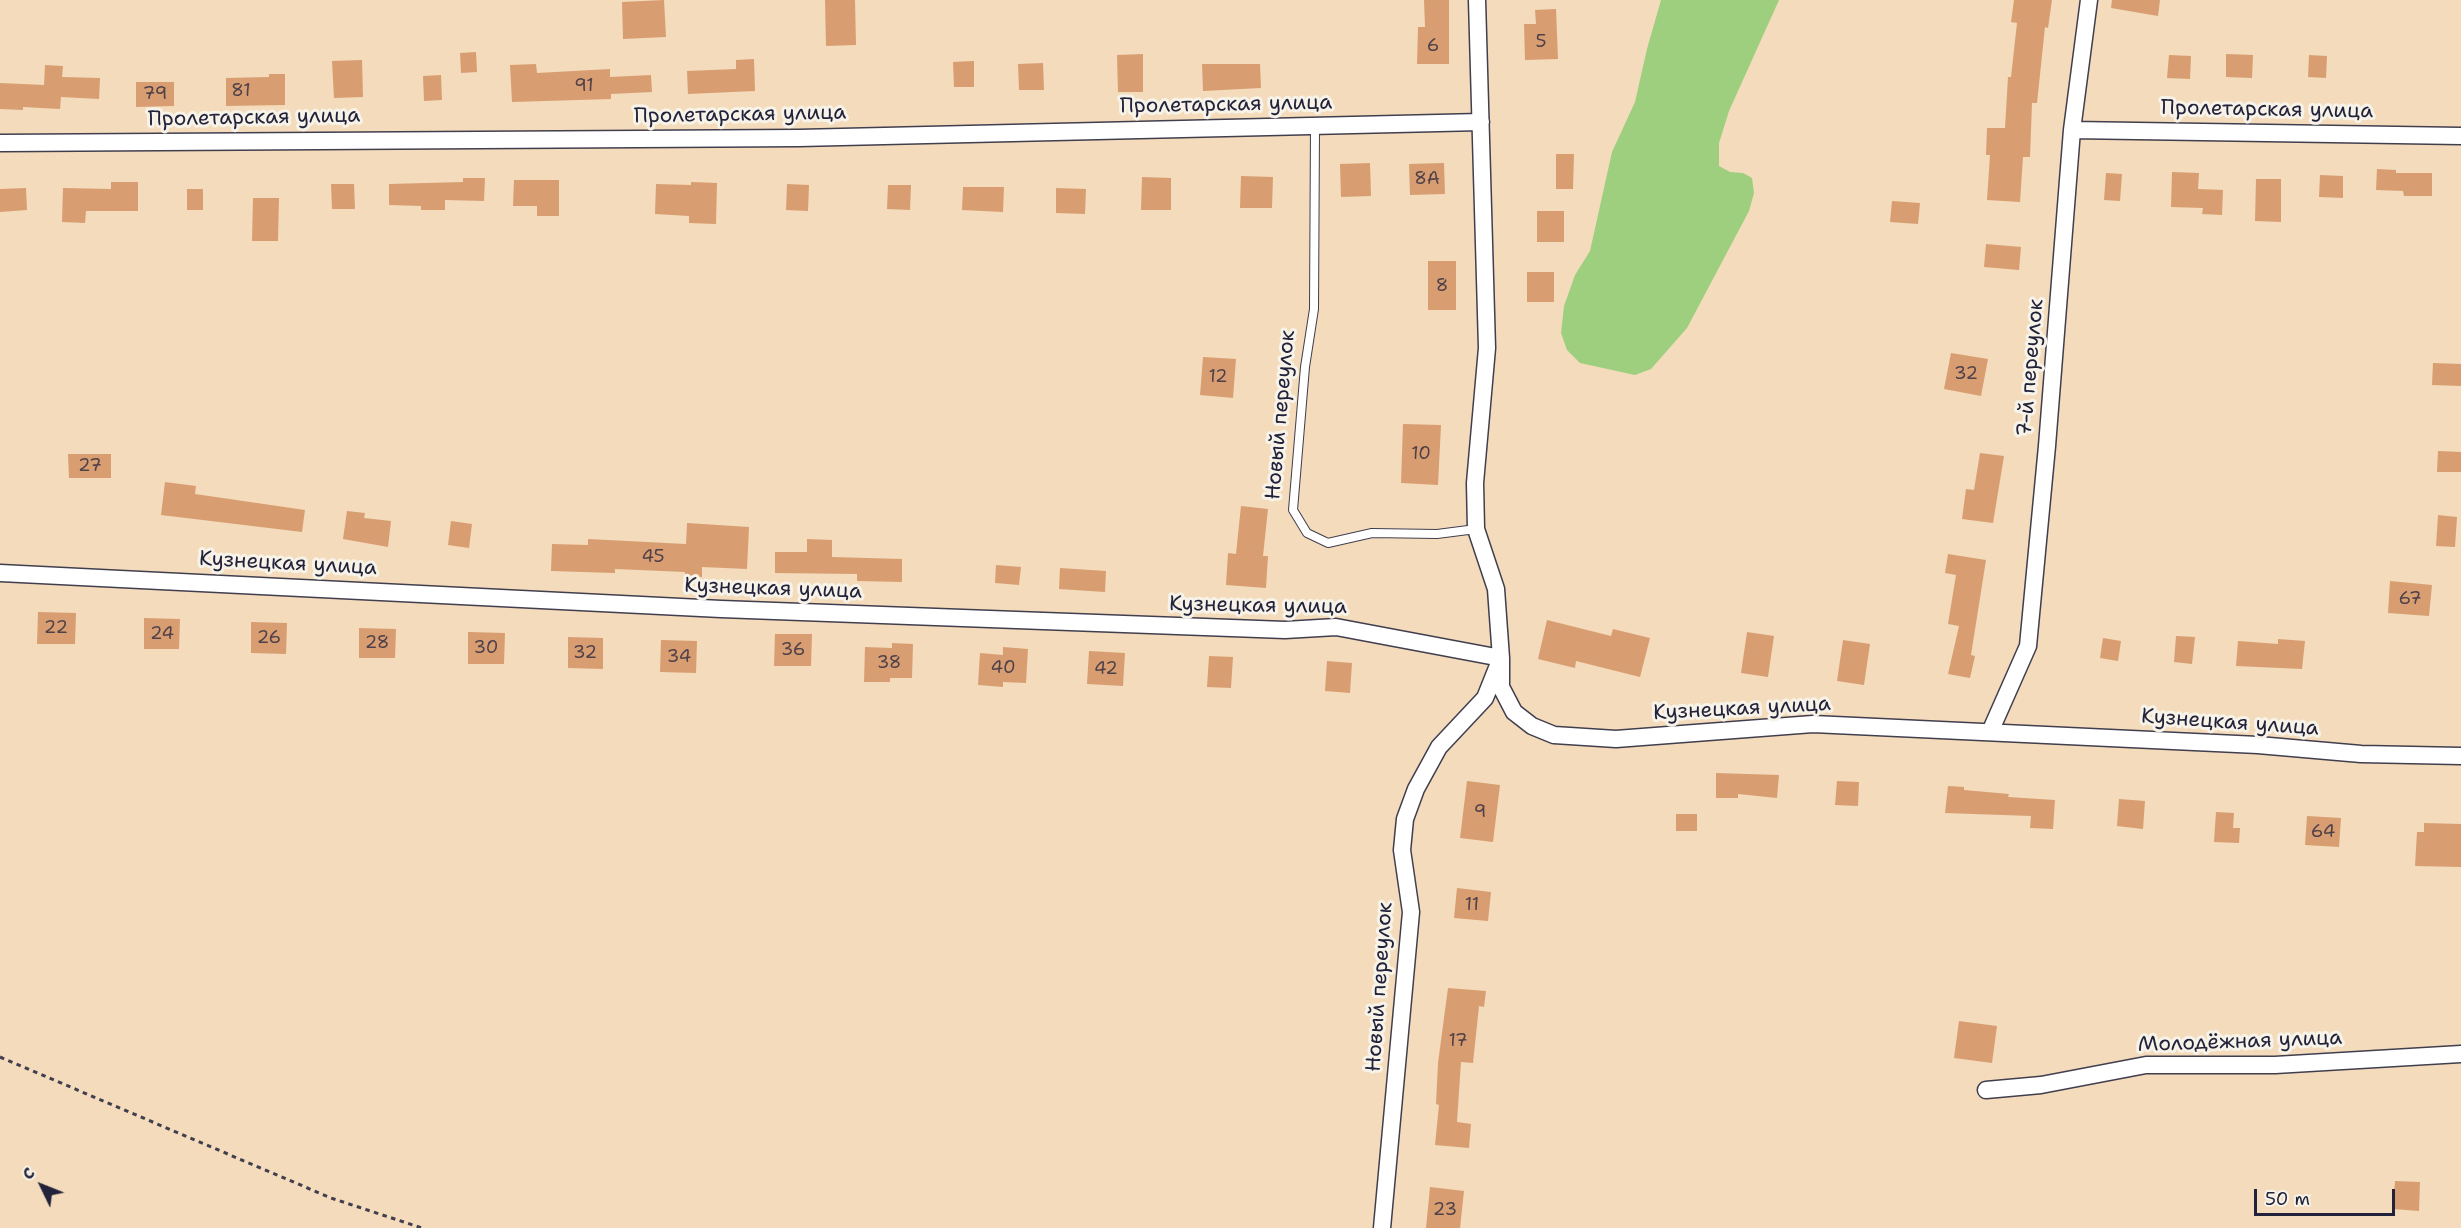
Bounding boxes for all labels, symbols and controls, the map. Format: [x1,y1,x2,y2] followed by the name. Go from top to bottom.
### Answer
[1535,31,1547,53] house number: 5
[1427,35,1439,57] house number: 6
[574,75,594,97] house number: 91
[231,80,251,102] house number: 81
[143,83,167,105] house number: 79
[1120,91,1332,119] street label: Пролетарская улица
[2161,96,2373,124] street label: Пролетарская улица
[634,101,846,129] street label: Пролетарская улица
[148,104,360,132] street label: Пролетарская улица
[1414,168,1440,190] house number: 8А
[1436,275,1448,297] house number: 8
[2012,298,2050,438] street label: 7-й переулок
[1261,329,1301,501] street label: Новый переулок
[1954,363,1978,385] house number: 32
[1208,366,1228,388] house number: 12
[1411,443,1431,465] house number: 10
[78,455,102,477] house number: 27
[641,546,665,568] house number: 45
[198,547,378,581] street label: Кузнецкая улица
[684,573,862,605] street label: Кузнецкая улица
[2398,588,2422,610] house number: 67
[1169,592,1347,620] street label: Кузнецкая улица
[44,617,68,639] house number: 22
[150,623,174,645] house number: 24
[257,627,281,649] house number: 26
[365,632,389,654] house number: 28
[474,637,498,659] house number: 30
[781,639,805,661] house number: 36
[573,642,597,664] house number: 32
[667,646,691,668] house number: 34
[877,652,901,674] house number: 38
[990,657,1016,679] house number: 40
[1094,658,1118,680] house number: 42
[1652,692,1832,726] street label: Кузнецкая улица
[2140,704,2320,742] street label: Кузнецкая улица
[1474,801,1486,823] house number: 9
[2311,821,2335,843] house number: 64
[1465,894,1479,916] house number: 11
[1361,901,1399,1073] street label: Новый переулок
[2137,1026,2343,1058] street label: Молодёжная улица
[1448,1030,1468,1052] house number: 17
[12,1156,72,1216] north arrow
[17,1163,39,1184] text: С
[2257,1177,2398,1215] scale bar
[2265,1187,2310,1211] text: 50 m
[1433,1199,1457,1221] house number: 23

